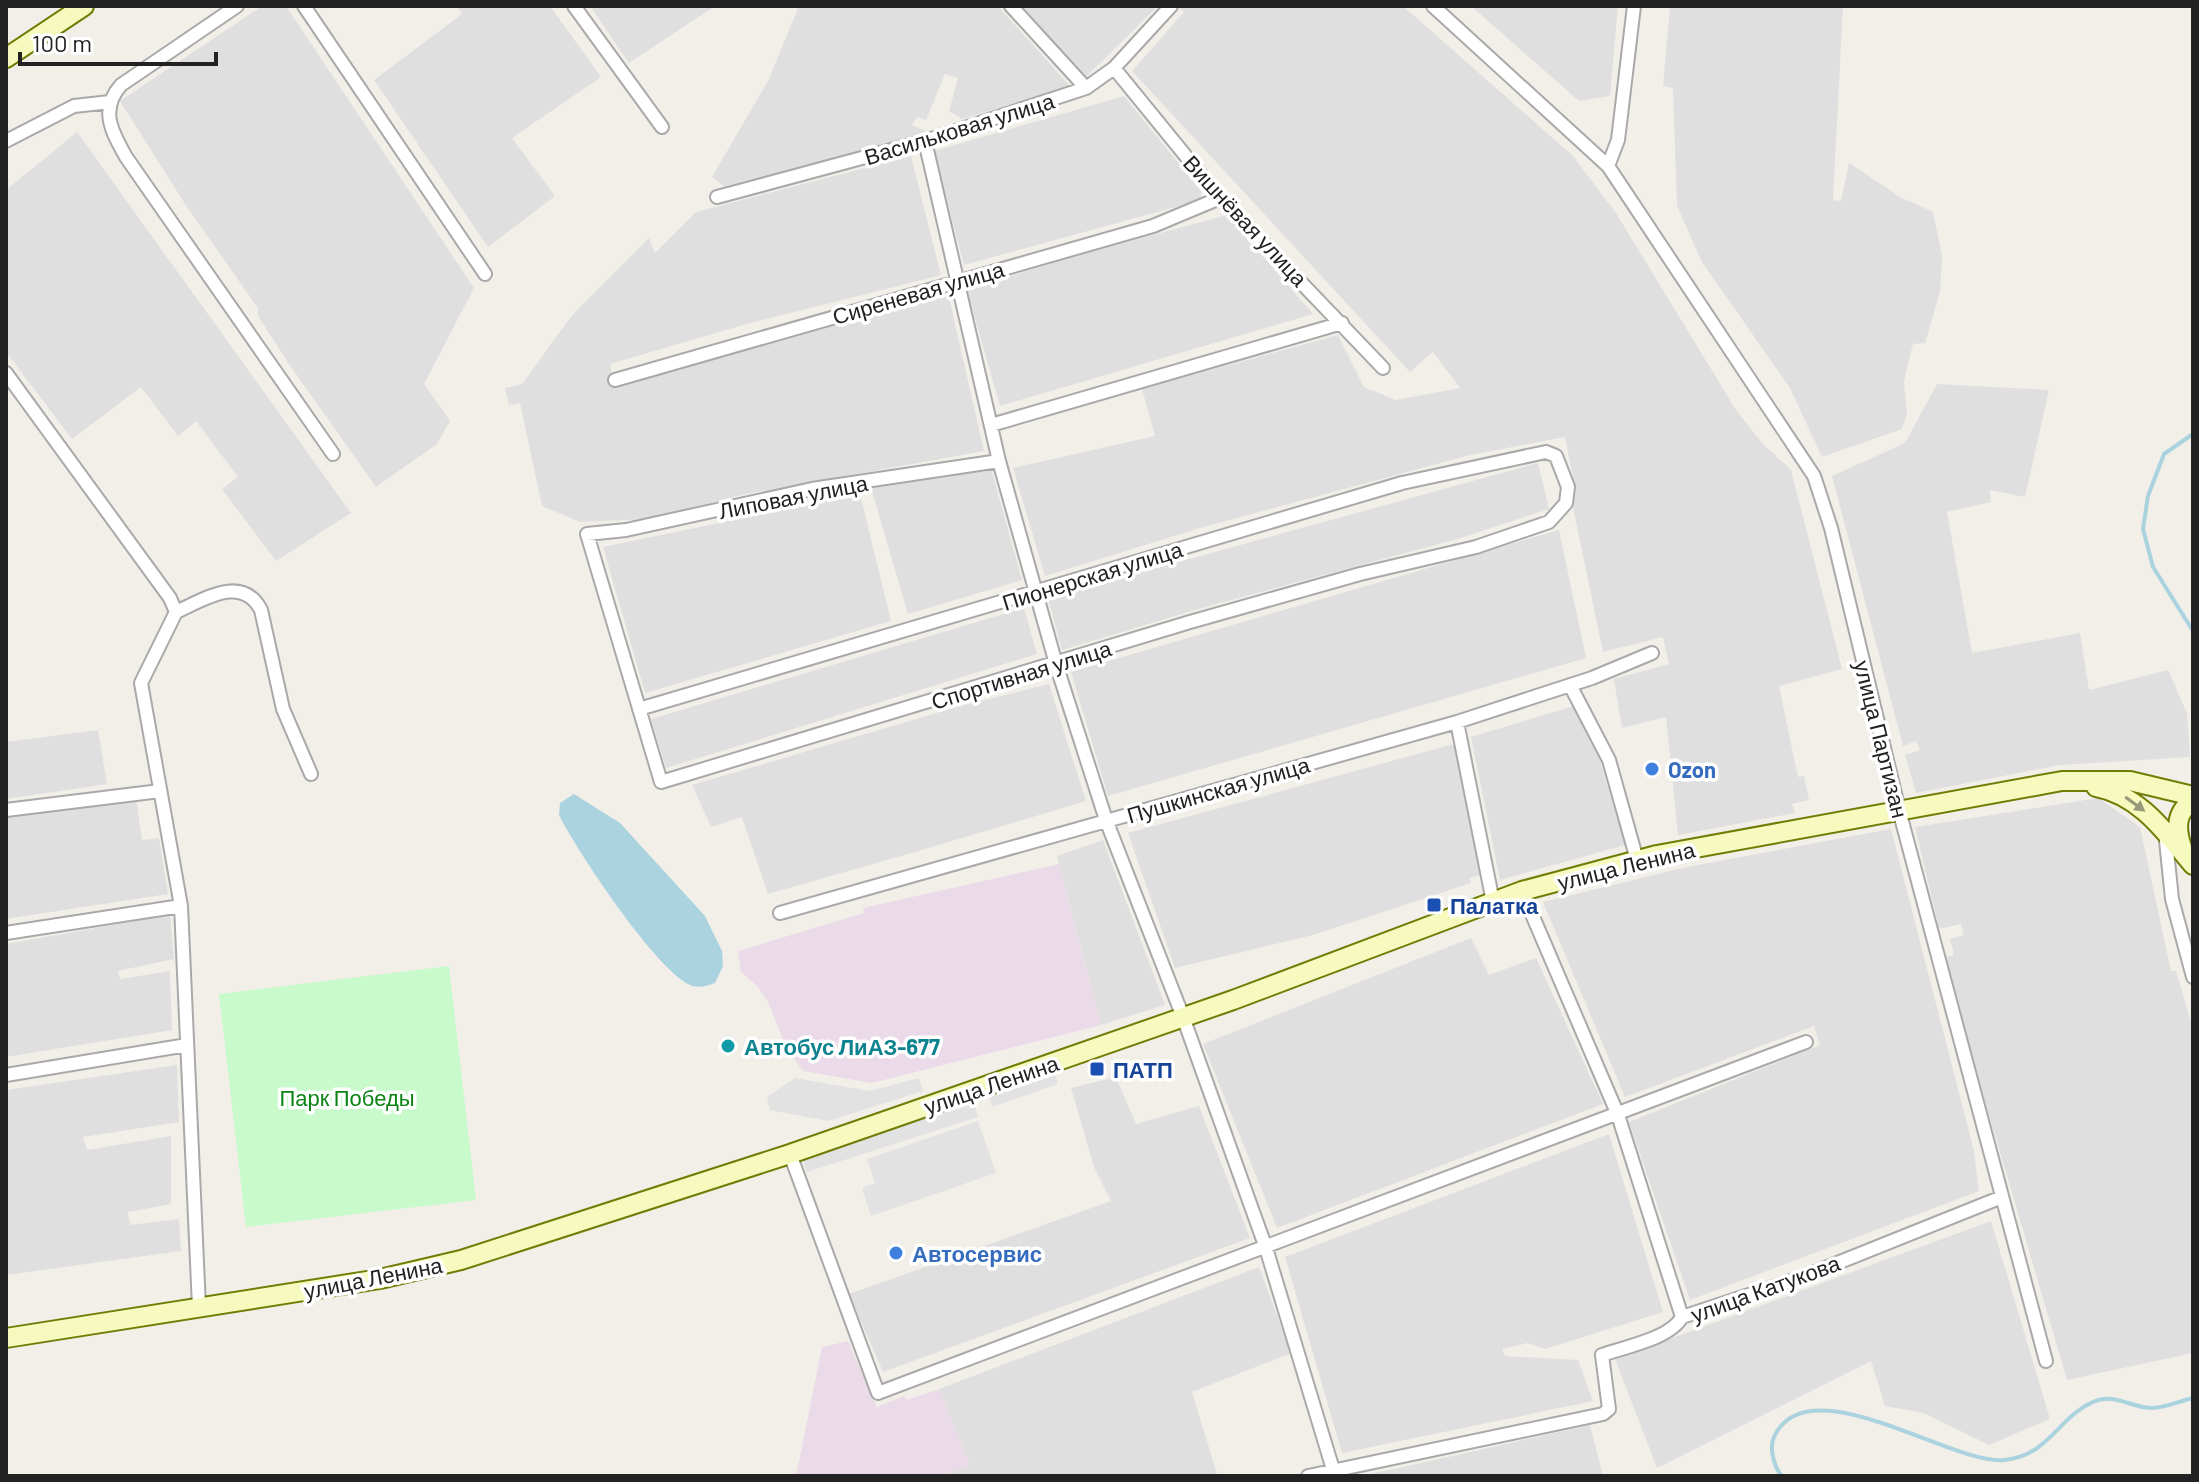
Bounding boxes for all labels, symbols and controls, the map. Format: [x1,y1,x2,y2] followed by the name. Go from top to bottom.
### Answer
[20,16,216,66] scale bar
[32,28,92,57] text: 100 m
[861,87,1058,170] street label: Васильковая улица
[1178,149,1314,292] street label: Вишнёвая улица
[829,255,1008,330] street label: Сиреневая улица
[716,469,871,524] street label: Липовая улица
[999,535,1186,616] street label: Пионерская улица
[928,634,1115,715] street label: Спортивная улица
[1849,657,1914,821] street label: улица Партизан
[1124,750,1313,828] street label: Пушкинская улица
[1668,756,1716,782] place label: Ozon
[1643,760,1661,778] marker: Ozon
[2124,796,2145,811] one-way arrow
[1555,835,1698,896] street label: улица Ленина
[1450,892,1539,918] place label: Палатка
[1425,896,1443,914] marker: Палатка
[744,1033,940,1060] place label: Автобус ЛиАЗ-677
[719,1037,737,1055] marker: Автобус ЛиАЗ-677
[920,1049,1063,1120] street label: улица Ленина
[1113,1056,1173,1082] place label: ПАТП
[1088,1060,1106,1078] marker: ПАТП
[279,1084,415,1111] park label: Парк Победы
[912,1240,1042,1267] place label: Автосервис
[887,1244,905,1262] marker: Автосервис
[1687,1249,1844,1328] street label: улица Катукова
[302,1251,445,1304] street label: улица Ленина

